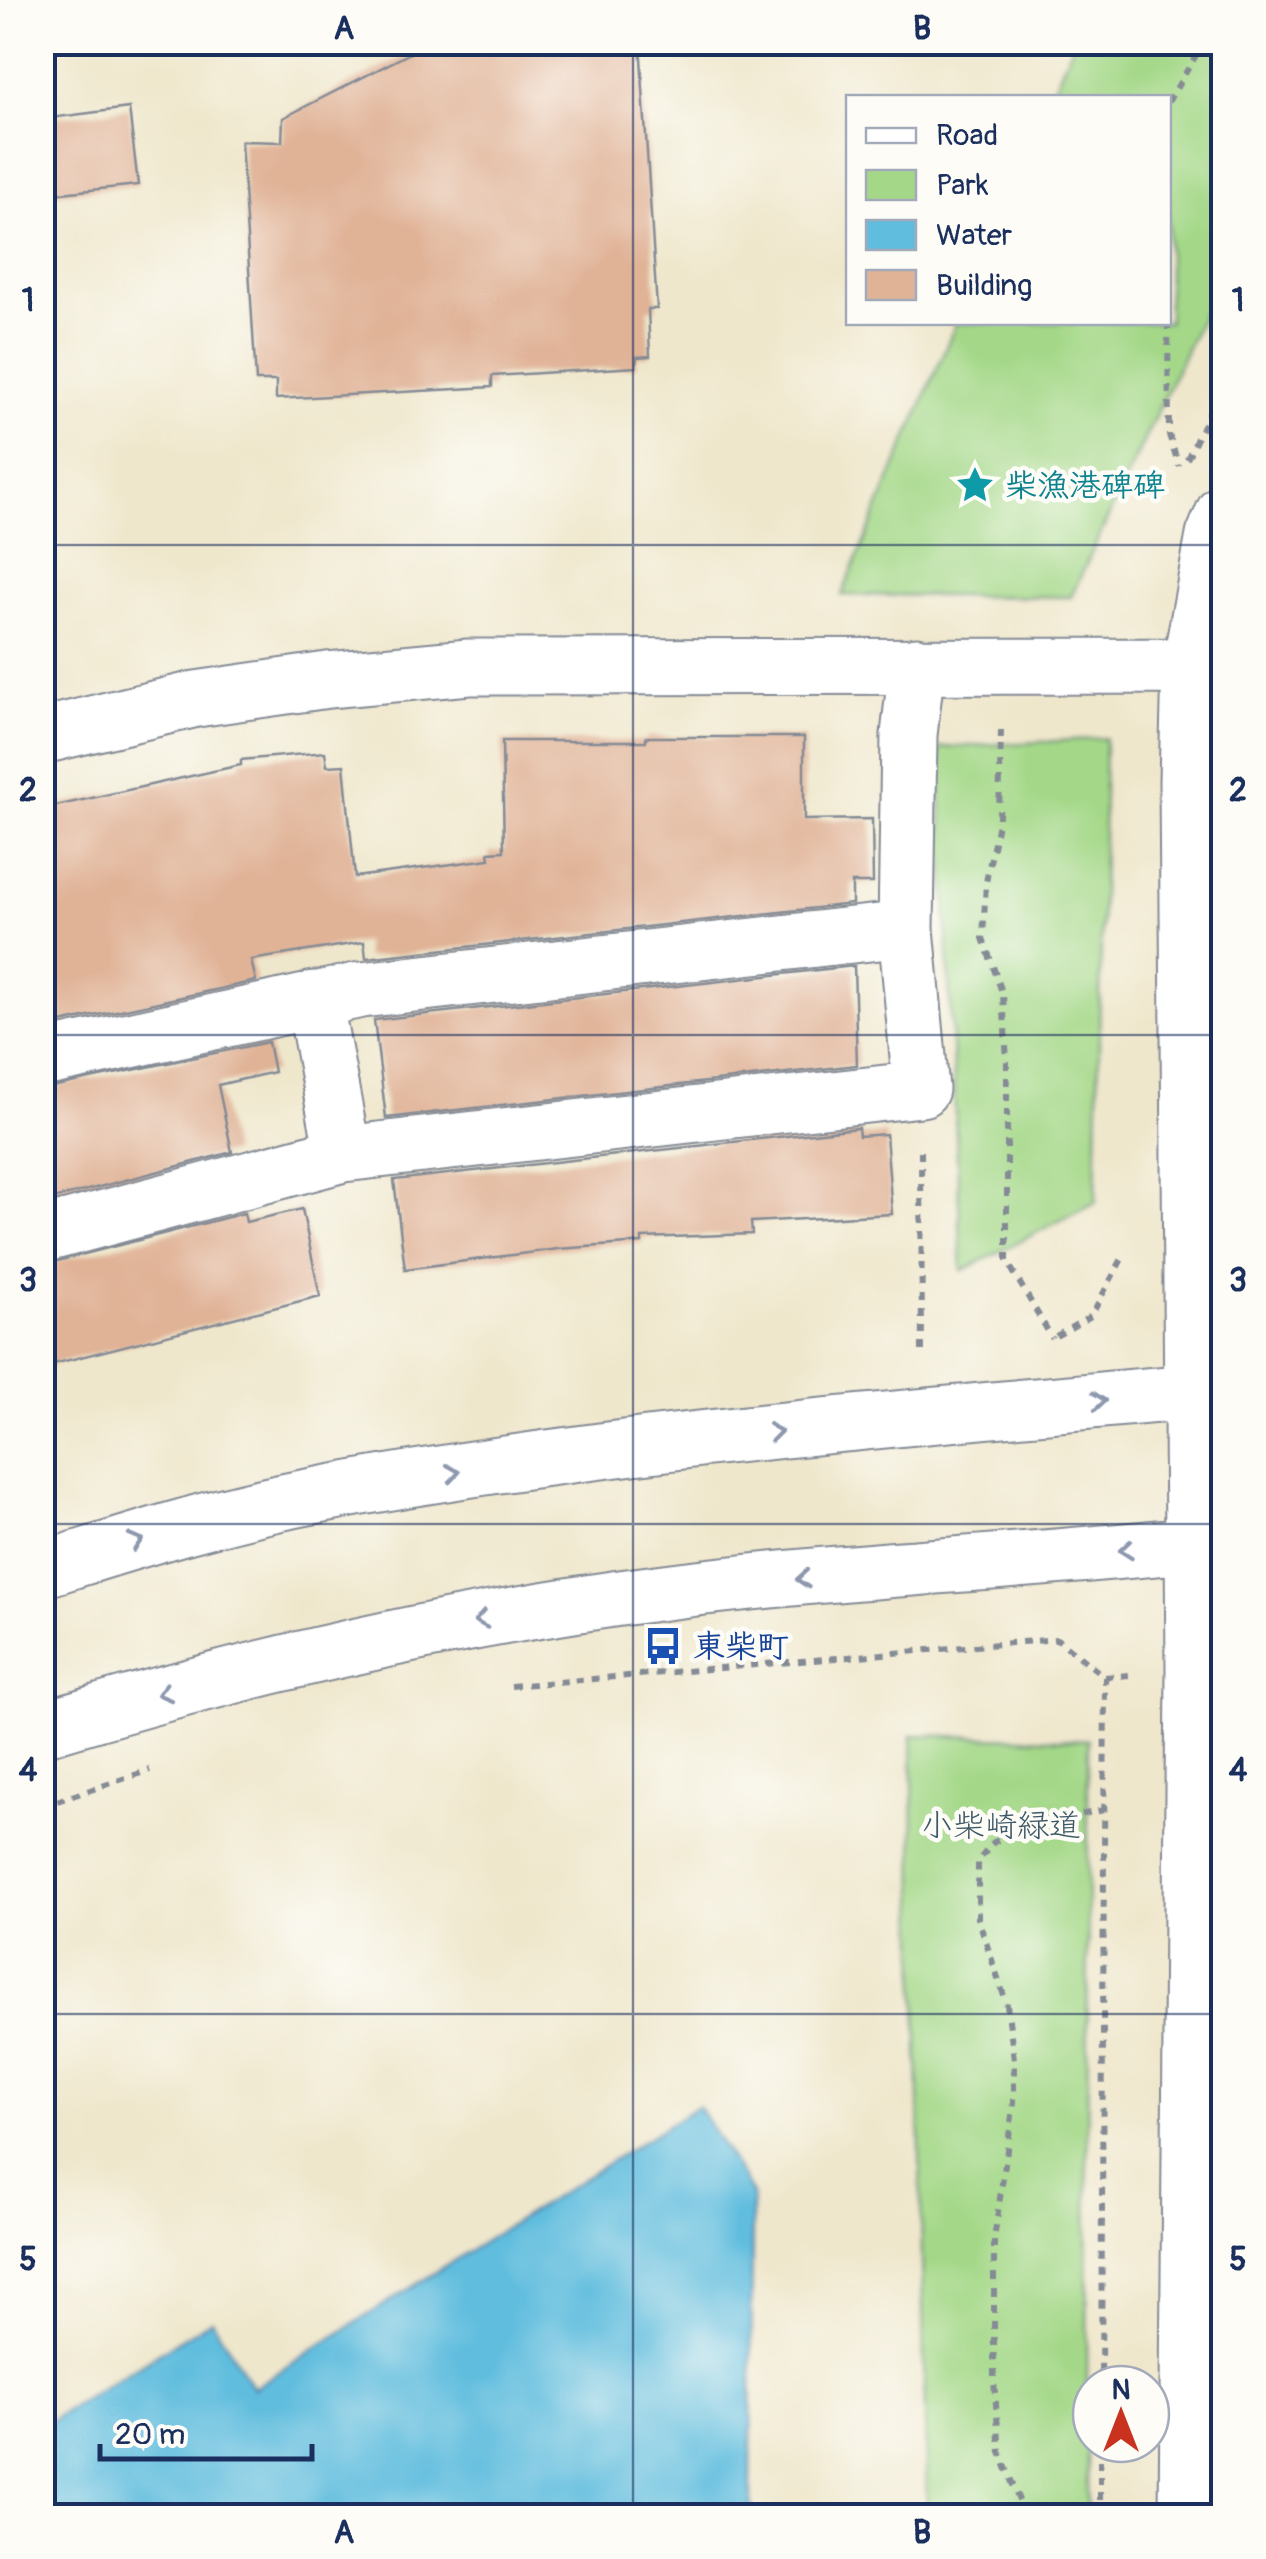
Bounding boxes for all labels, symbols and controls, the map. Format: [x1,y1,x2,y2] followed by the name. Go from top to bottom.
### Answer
[334,9,355,49] text: A
[913,9,931,49] text: B
[846,95,1171,325] legend
[936,117,998,154] text: Road
[936,167,989,204] text: Park
[936,217,1013,254] text: Water
[936,267,1032,304] text: Building
[22,281,34,321] text: 1
[1232,281,1244,321] text: 1
[954,464,996,506] place icon: 柴漁港碑碑
[1005,466,1165,506] place label: 柴漁港碑碑
[19,771,37,811] text: 2
[1229,771,1247,811] text: 2
[19,1261,37,1301] text: 3
[1229,1261,1247,1301] text: 3
[1091,1390,1107,1412] one-way arrow
[768,1422,784,1443] one-way arrow
[445,1464,461,1485] one-way arrow
[127,1532,144,1553] one-way arrow
[1118,1538,1134,1560] one-way arrow
[794,1568,810,1590] one-way arrow
[472,1609,489,1630] one-way arrow
[642,1625,684,1667] bus stop icon: 東柴町
[693,1627,789,1667] place label: 東柴町
[156,1682,173,1703] one-way arrow
[19,1751,38,1791] text: 4
[1229,1751,1248,1791] text: 4
[921,1806,1081,1846] park label: 小柴崎緑道
[19,2240,37,2280] text: 5
[1229,2240,1247,2280] text: 5
[1071,2364,1171,2464] north arrow
[1112,2373,1130,2408] text: N
[100,2399,312,2461] scale bar
[115,2416,185,2453] text: 20 m
[334,2513,355,2553] text: A
[913,2513,931,2553] text: B

